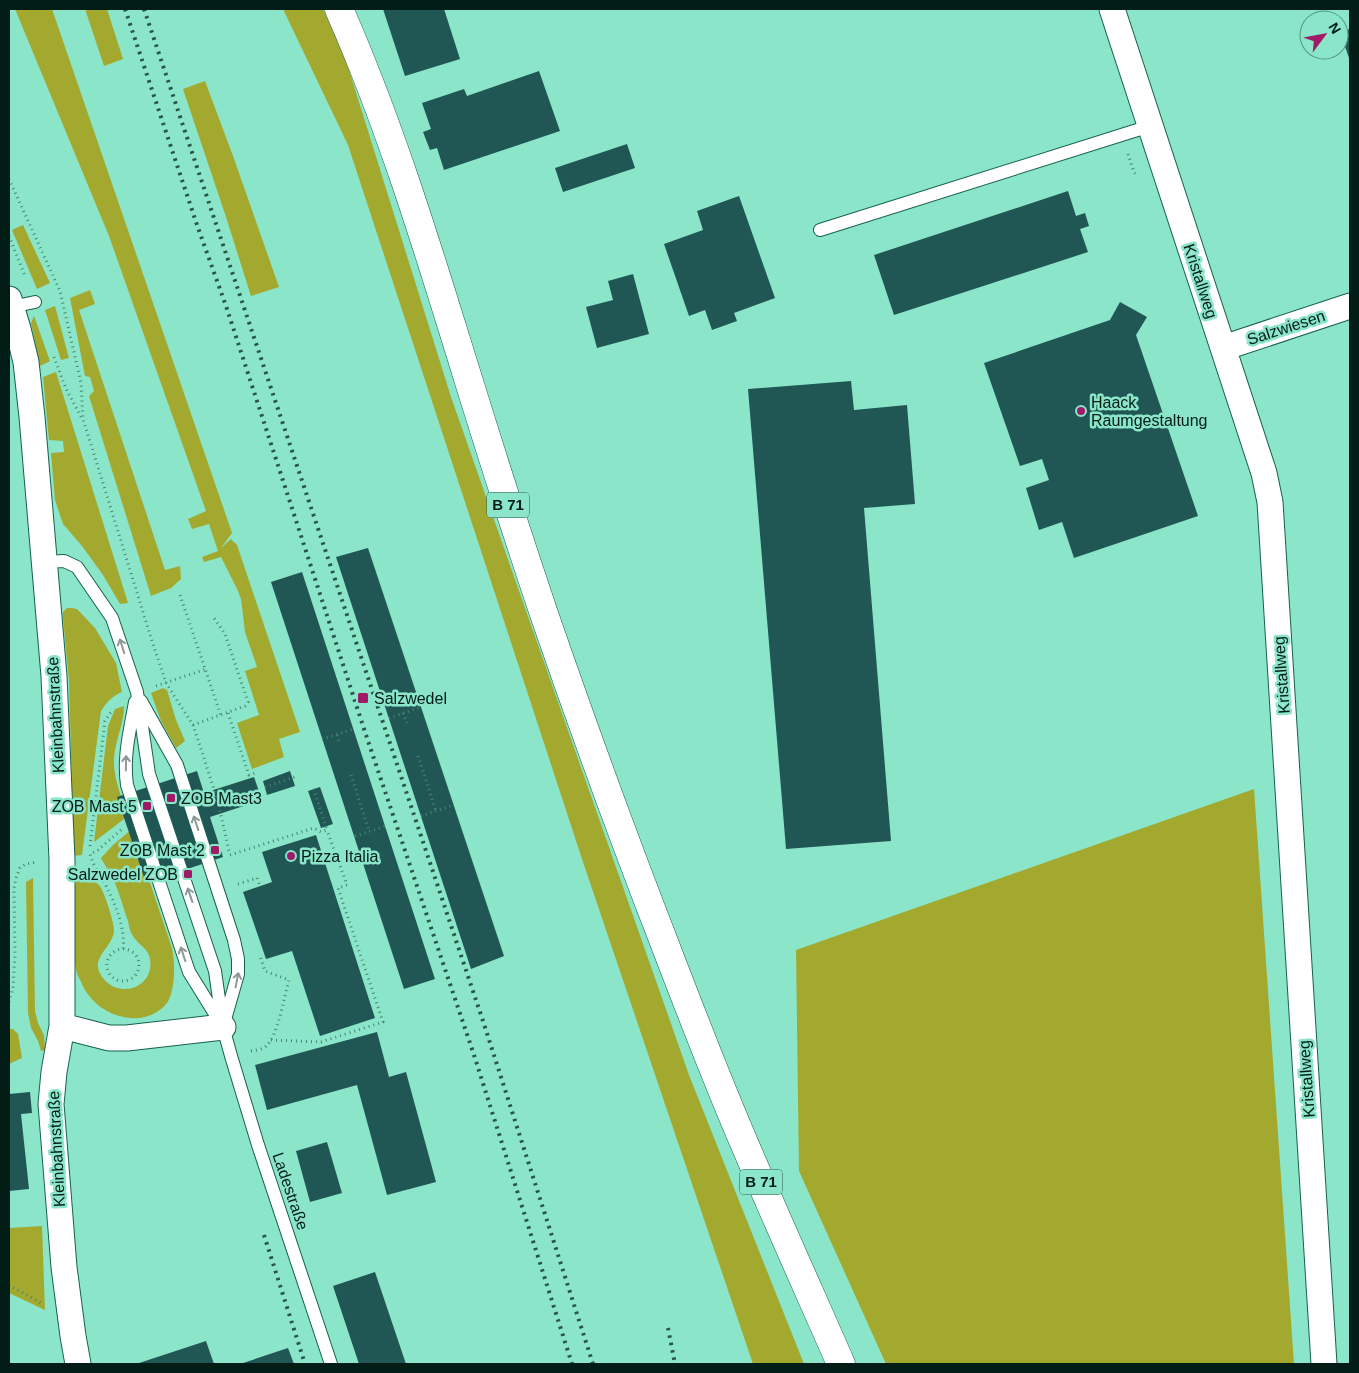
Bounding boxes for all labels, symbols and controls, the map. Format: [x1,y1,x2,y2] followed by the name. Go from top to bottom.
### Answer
[1299,10,1349,60] north arrow
[1326,20,1344,37] text: N
[1180,242,1221,321] street label: Kristallweg
[1245,307,1327,348] street label: Salzwiesen
[1091,394,1208,429] place label: Haack Raumgestaltung
[1075,405,1087,417] marker: Haack Raumgestaltung
[487,492,529,518] road number: B 71
[1270,636,1293,714] street label: Kristallweg
[116,638,126,654] one-way arrow
[44,656,67,774] street label: Kleinbahnstraße
[374,690,447,707] place label: Salzwedel
[356,691,370,705] marker: Salzwedel
[121,756,130,772] one-way arrow
[181,790,262,807] place label: ZOB Mast3
[165,792,177,804] marker: ZOB Mast3
[52,798,137,815] place label: ZOB Mast 5
[141,800,153,812] marker: ZOB Mast 5
[190,815,200,831] one-way arrow
[120,842,205,859] place label: ZOB Mast 2
[209,844,221,856] marker: ZOB Mast 2
[301,848,378,865] place label: Pizza Italia
[285,850,297,862] marker: Pizza Italia
[68,866,178,883] place label: Salzwedel ZOB
[182,868,194,880] marker: Salzwedel ZOB
[185,888,194,903] one-way arrow
[178,946,187,962] one-way arrow
[232,972,242,988] one-way arrow
[1295,1040,1318,1118] street label: Kristallweg
[45,1090,68,1208] street label: Kleinbahnstraße
[269,1150,312,1232] street label: Ladestraße
[740,1170,782,1194] road number: B 71

